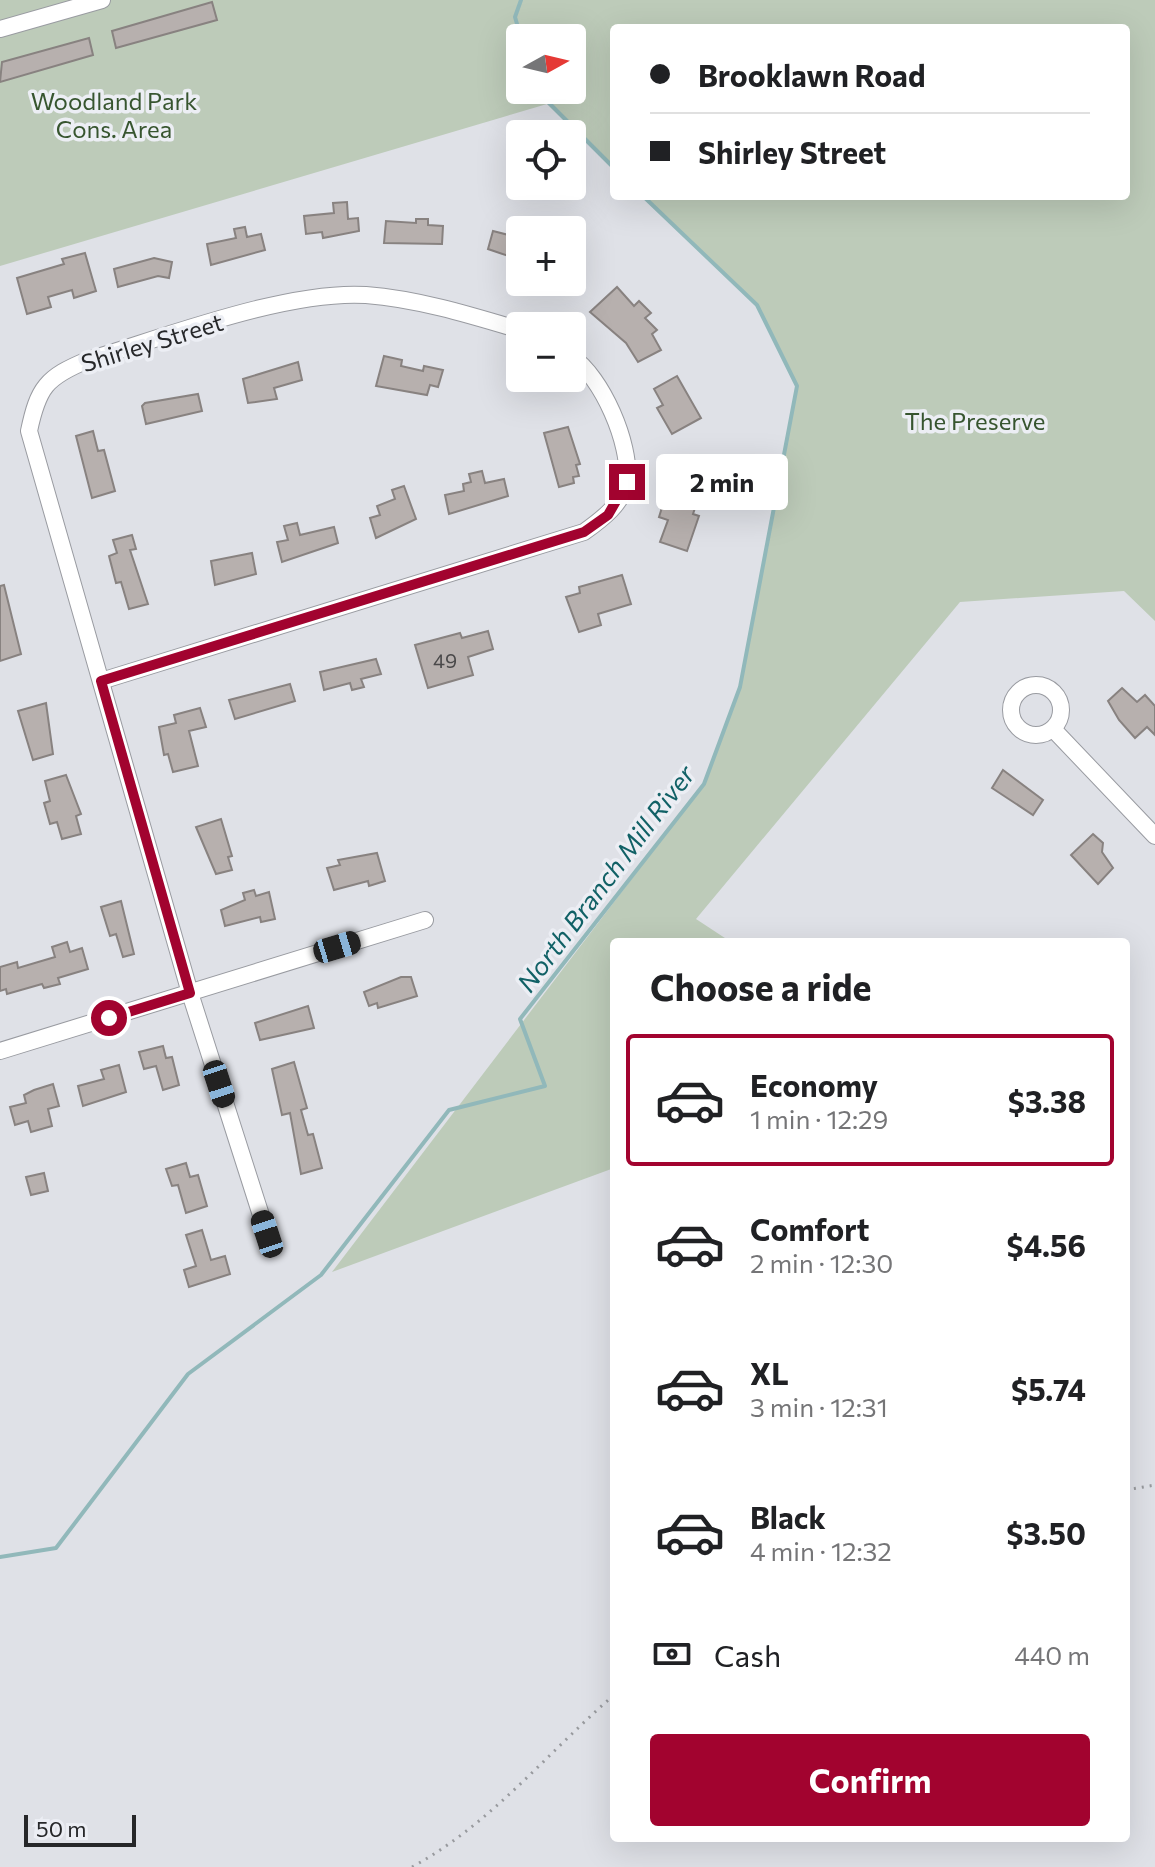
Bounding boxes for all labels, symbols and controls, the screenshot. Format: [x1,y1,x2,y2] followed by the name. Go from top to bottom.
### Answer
[506,24,586,104] north arrow
[506,24,586,392] map controls
[698,56,925,93] text: Brooklawn Road
[31,86,197,143] park label: Woodland Park Cons. Area
[506,120,586,200] button: locate
[698,133,886,170] text: Shirley Street
[506,216,586,296] button: +
[78,307,227,377] street label: Shirley Street
[506,312,586,392] button: −
[904,406,1046,435] park label: The Preserve
[655,454,787,510] callout: 2 min
[609,464,645,500] route end
[690,466,754,497] text: 2 min
[433,648,457,672] house number: 49
[510,757,701,997] water label: North Branch Mill River
[311,929,363,965] car
[650,964,871,1008] text: Choose a ride
[91,1000,127,1036] route start
[200,1057,238,1111] car
[654,1064,726,1136] icon: car
[750,1066,878,1103] text: Economy
[1008,1082,1086,1119] text: $3.38
[750,1103,888,1134] text: 1 min · 12:29
[248,1207,286,1261] car
[654,1208,726,1280] icon: car
[750,1210,869,1247] text: Comfort
[1007,1226,1086,1263] text: $4.56
[750,1247,893,1278] text: 2 min · 12:30
[654,1352,726,1424] icon: car
[750,1354,789,1391] text: XL
[1011,1370,1086,1407] text: $5.74
[750,1391,888,1422] text: 3 min · 12:31
[654,1496,726,1568] icon: car
[750,1498,826,1535] text: Black
[1006,1514,1086,1551] text: $3.50
[750,1535,892,1566] text: 4 min · 12:32
[650,1632,694,1676] icon: cash
[714,1636,781,1673] text: Cash
[1014,1639,1090,1670] text: 440 m
[650,1734,1090,1826] button: Confirm
[24,1811,136,1847] scale bar
[36,1815,86,1842] text: 50 m

